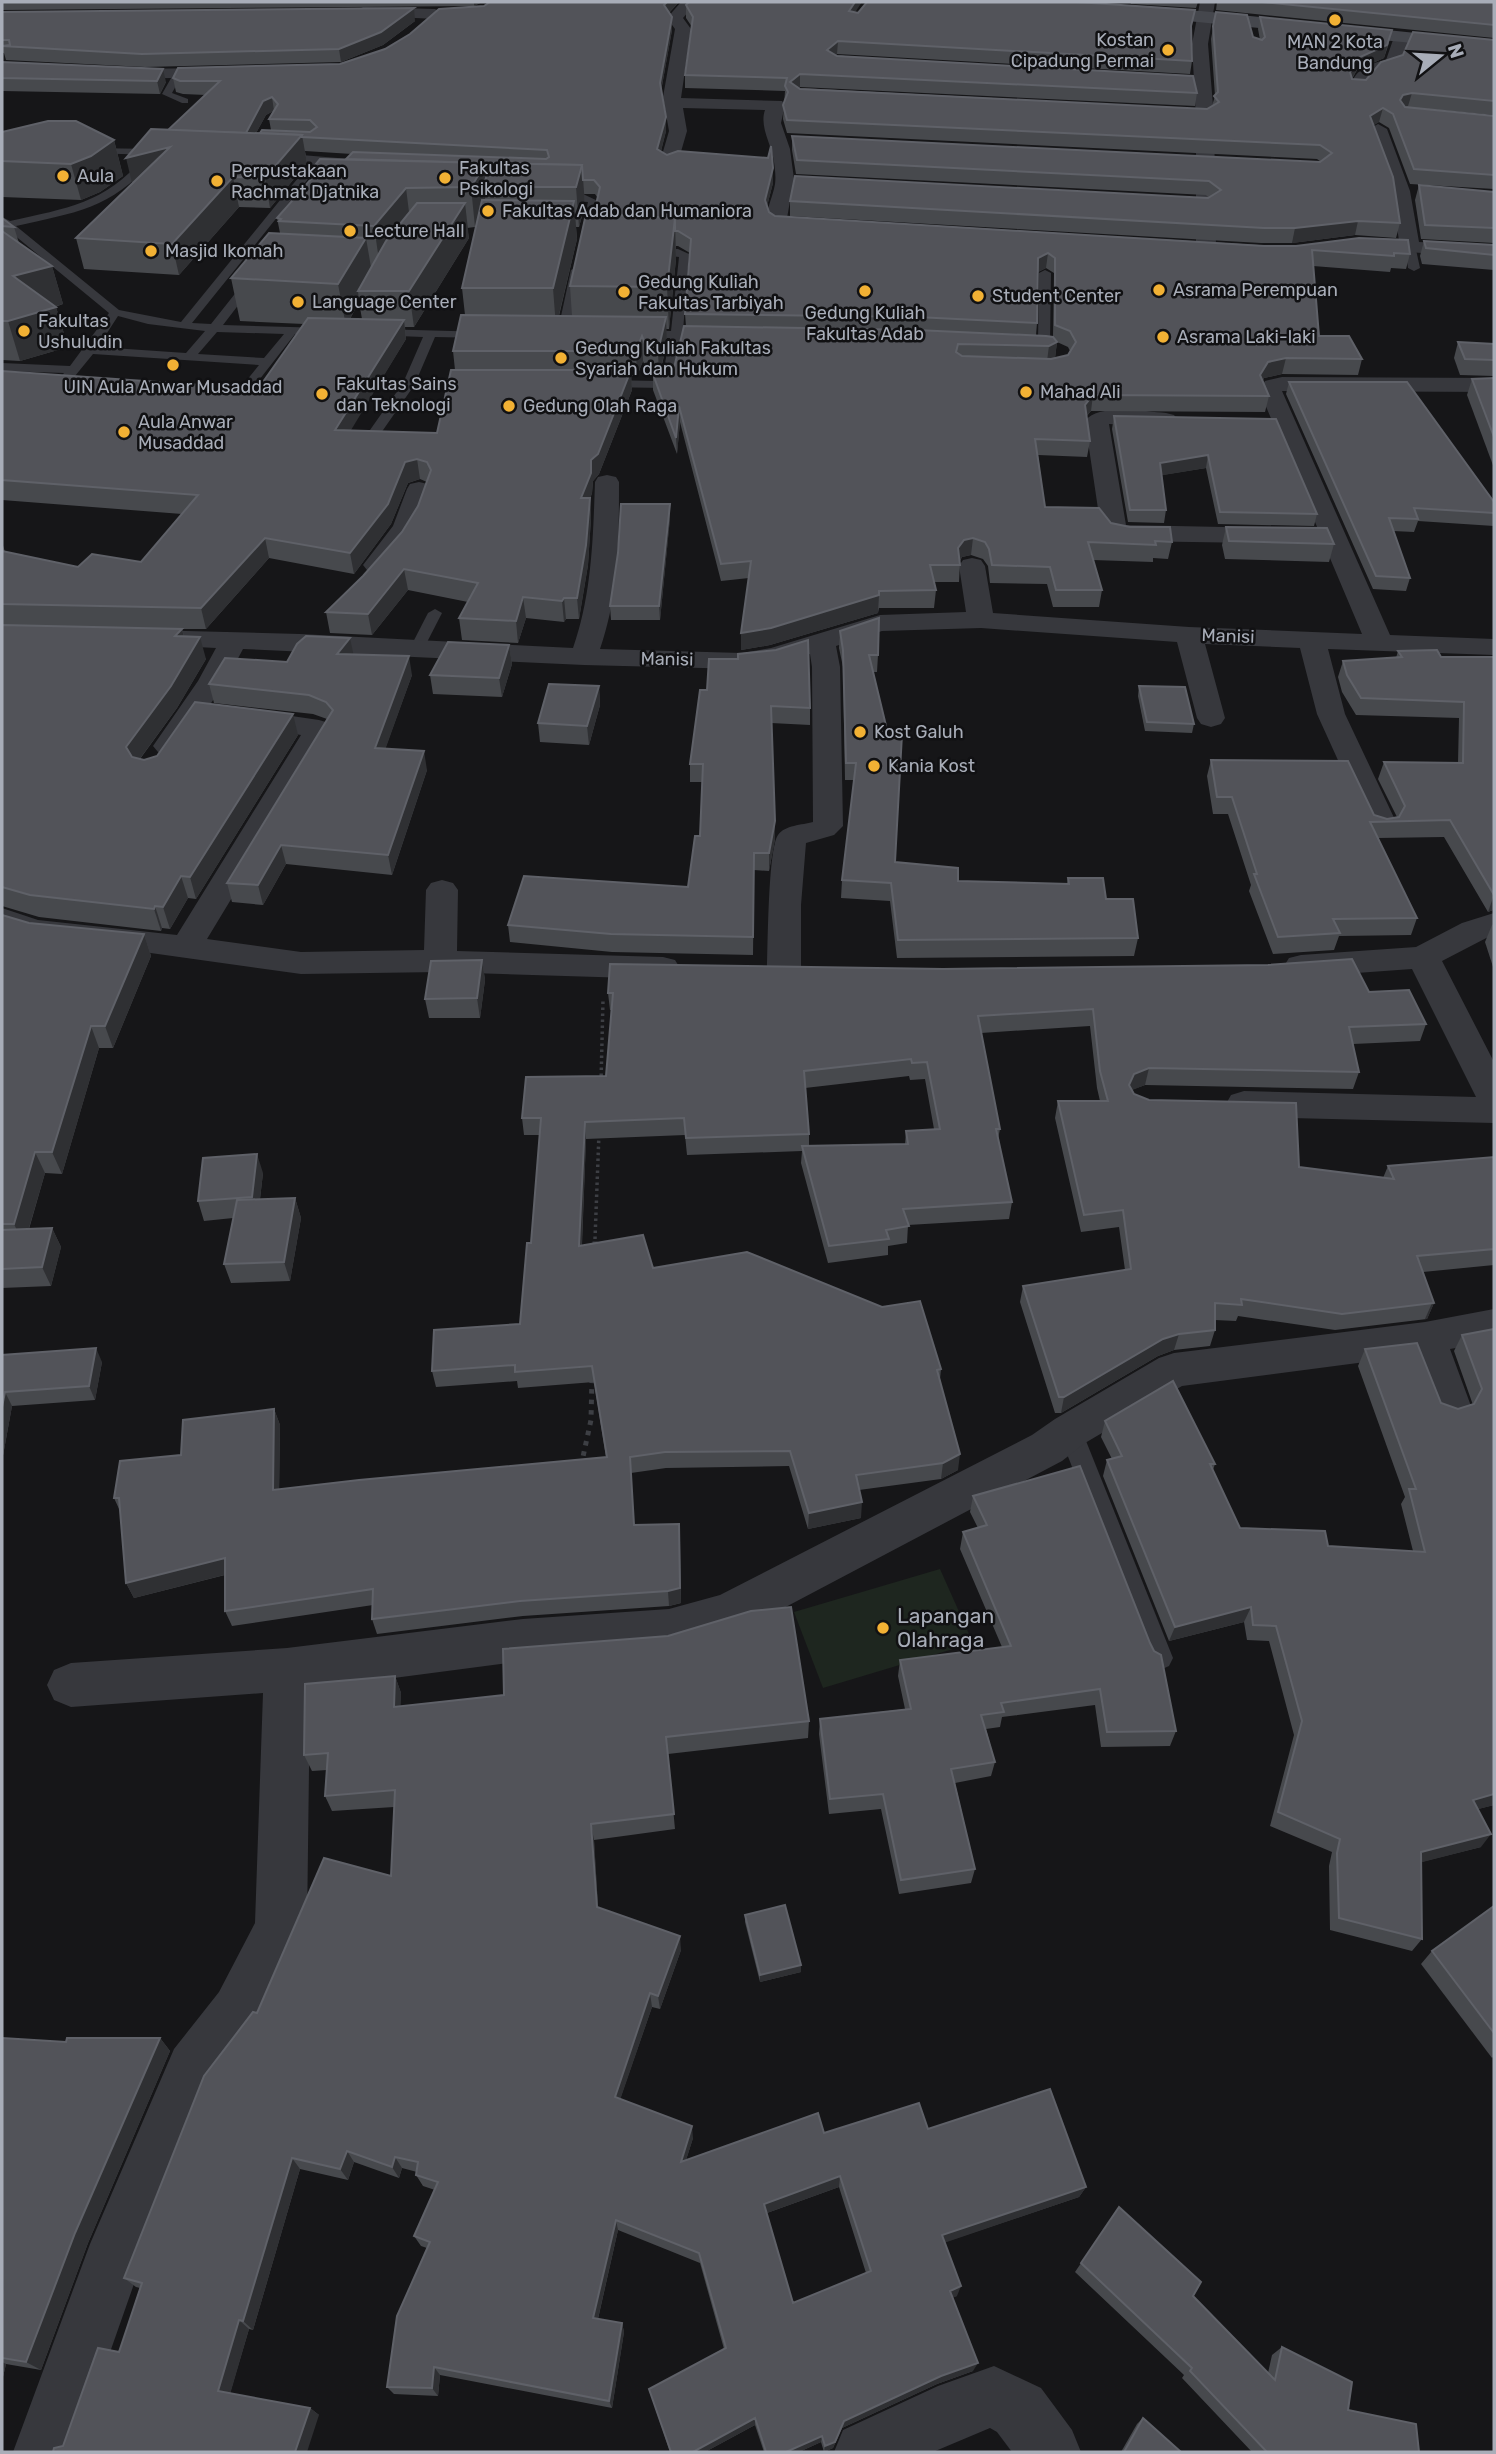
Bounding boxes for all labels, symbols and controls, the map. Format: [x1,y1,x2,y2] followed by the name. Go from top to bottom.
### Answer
[1327,12,1343,28] marker: MAN 2 Kota Bandung
[1405,21,1475,91] north arrow
[1011,29,1154,72] place label: Kostan Cipadung Permai
[1287,31,1383,74] place label: MAN 2 Kota Bandung
[1443,41,1469,61] text: N
[1160,42,1176,58] marker: Kostan Cipadung Permai
[459,157,533,200] place label: Fakultas Psikologi
[231,160,379,203] place label: Perpustakaan Rachmat Djatnika
[77,165,114,187] place label: Aula
[55,168,71,184] marker: Aula
[437,170,453,186] marker: Fakultas Psikologi
[209,173,225,189] marker: Perpustakaan Rachmat Djatnika
[502,200,752,222] place label: Fakultas Adab dan Humaniora
[480,203,496,219] marker: Fakultas Adab dan Humaniora
[364,220,465,242] place label: Lecture Hall
[342,223,358,239] marker: Lecture Hall
[165,240,283,262] place label: Masjid Ikomah
[143,243,159,259] marker: Masjid Ikomah
[638,271,784,314] place label: Gedung Kuliah Fakultas Tarbiyah
[1173,279,1338,301] place label: Asrama Perempuan
[1151,282,1167,298] marker: Asrama Perempuan
[857,283,873,299] marker: Gedung Kuliah Fakultas Adab
[616,284,632,300] marker: Gedung Kuliah Fakultas Tarbiyah
[992,285,1121,307] place label: Student Center
[970,288,986,304] marker: Student Center
[312,291,457,313] place label: Language Center
[290,294,306,310] marker: Language Center
[805,302,925,345] place label: Gedung Kuliah Fakultas Adab
[38,310,123,353] place label: Fakultas Ushuludin
[16,323,32,339] marker: Fakultas Ushuludin
[1177,326,1316,348] place label: Asrama Laki-laki
[1155,329,1171,345] marker: Asrama Laki-laki
[575,337,771,380] place label: Gedung Kuliah Fakultas Syariah dan Hukum
[553,350,569,366] marker: Gedung Kuliah Fakultas Syariah dan Hukum
[165,357,181,373] marker: UIN Aula Anwar Musaddad
[336,373,457,416] place label: Fakultas Sains dan Teknologi
[63,376,283,398] place label: UIN Aula Anwar Musaddad
[1040,381,1121,403] place label: Mahad Ali
[1018,384,1034,400] marker: Mahad Ali
[314,386,330,402] marker: Fakultas Sains dan Teknologi
[523,395,677,417] place label: Gedung Olah Raga
[501,398,517,414] marker: Gedung Olah Raga
[138,411,233,454] place label: Aula Anwar Musaddad
[116,424,132,440] marker: Aula Anwar Musaddad
[1201,624,1255,648] street label: Manisi
[640,648,694,670] street label: Manisi
[874,721,964,743] place label: Kost Galuh
[852,724,868,740] marker: Kost Galuh
[888,755,975,777] place label: Kania Kost
[866,758,882,774] marker: Kania Kost
[897,1603,994,1652] place label: Lapangan Olahraga
[875,1620,891,1636] marker: Lapangan Olahraga

